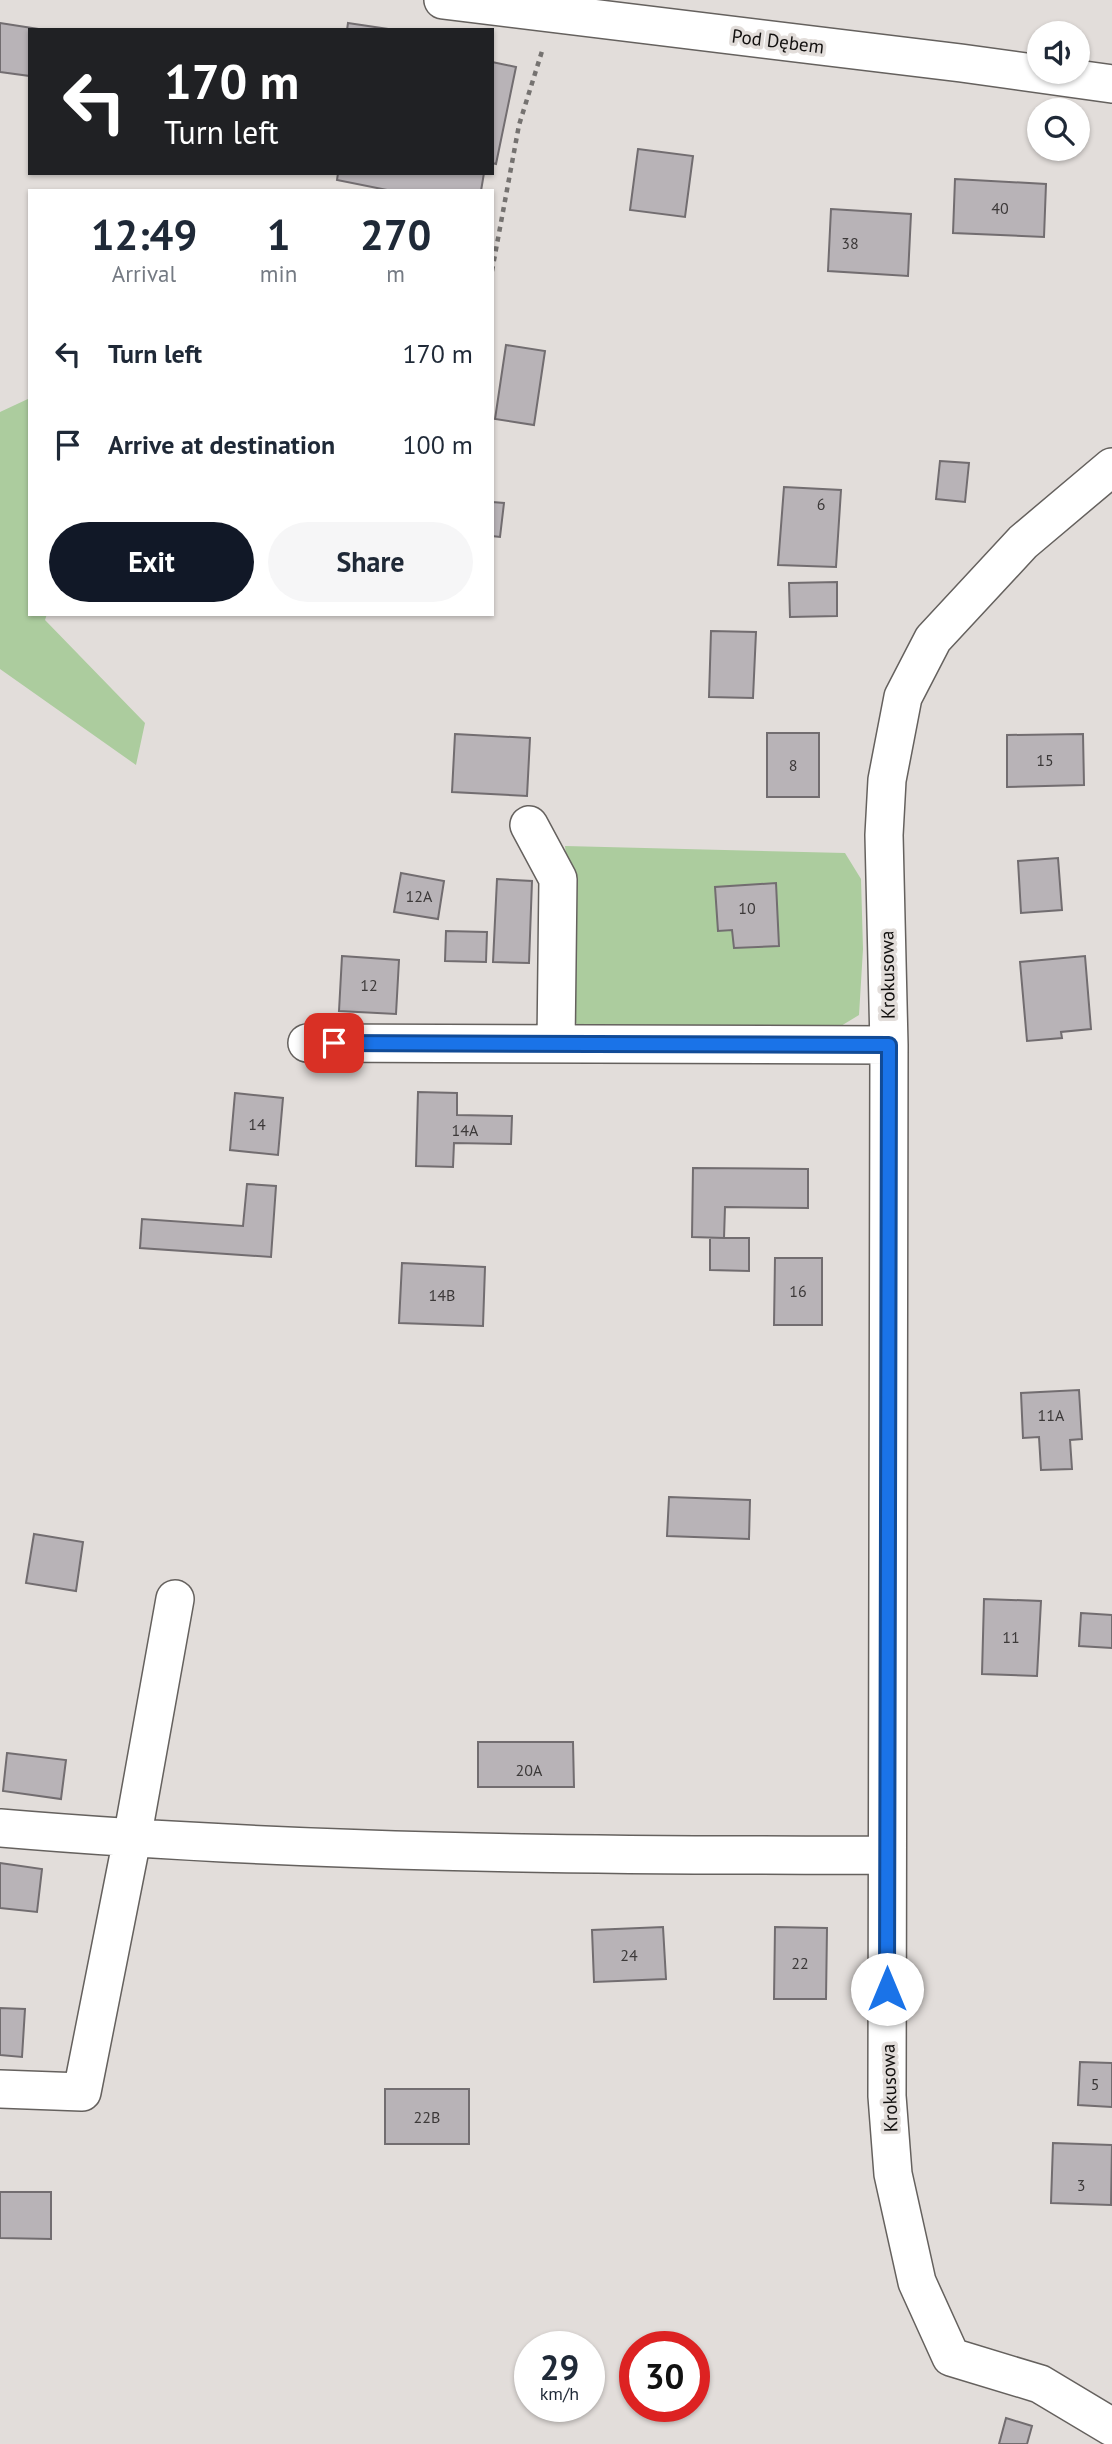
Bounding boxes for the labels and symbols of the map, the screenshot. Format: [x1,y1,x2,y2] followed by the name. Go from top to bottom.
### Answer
[730,23,826,59] street label: Pod Dębem
[991,198,1009,218] house number: 40
[841,233,859,253] house number: 38
[817,494,825,514] house number: 6
[1036,750,1054,770] house number: 15
[789,755,797,775] house number: 8
[406,886,433,906] house number: 12A
[738,898,756,918] house number: 10
[874,931,900,1019] street label: Krokusowa
[360,975,378,995] house number: 12
[304,1013,364,1073] pin
[248,1114,266,1134] house number: 14
[452,1120,479,1140] house number: 14A
[789,1281,807,1301] house number: 16
[429,1285,455,1305] house number: 14B
[1038,1405,1065,1425] house number: 11A
[1002,1627,1020,1647] house number: 11
[516,1760,543,1780] house number: 20A
[620,1945,638,1965] house number: 24
[850,1952,924,2026] position arrow
[791,1953,809,1973] house number: 22
[875,2043,903,2133] street label: Krokusowa
[1091,2074,1099,2094] house number: 5
[414,2107,440,2127] house number: 22B
[1077,2175,1085,2195] house number: 3
[619,2331,710,2422] speed limit sign: 30

